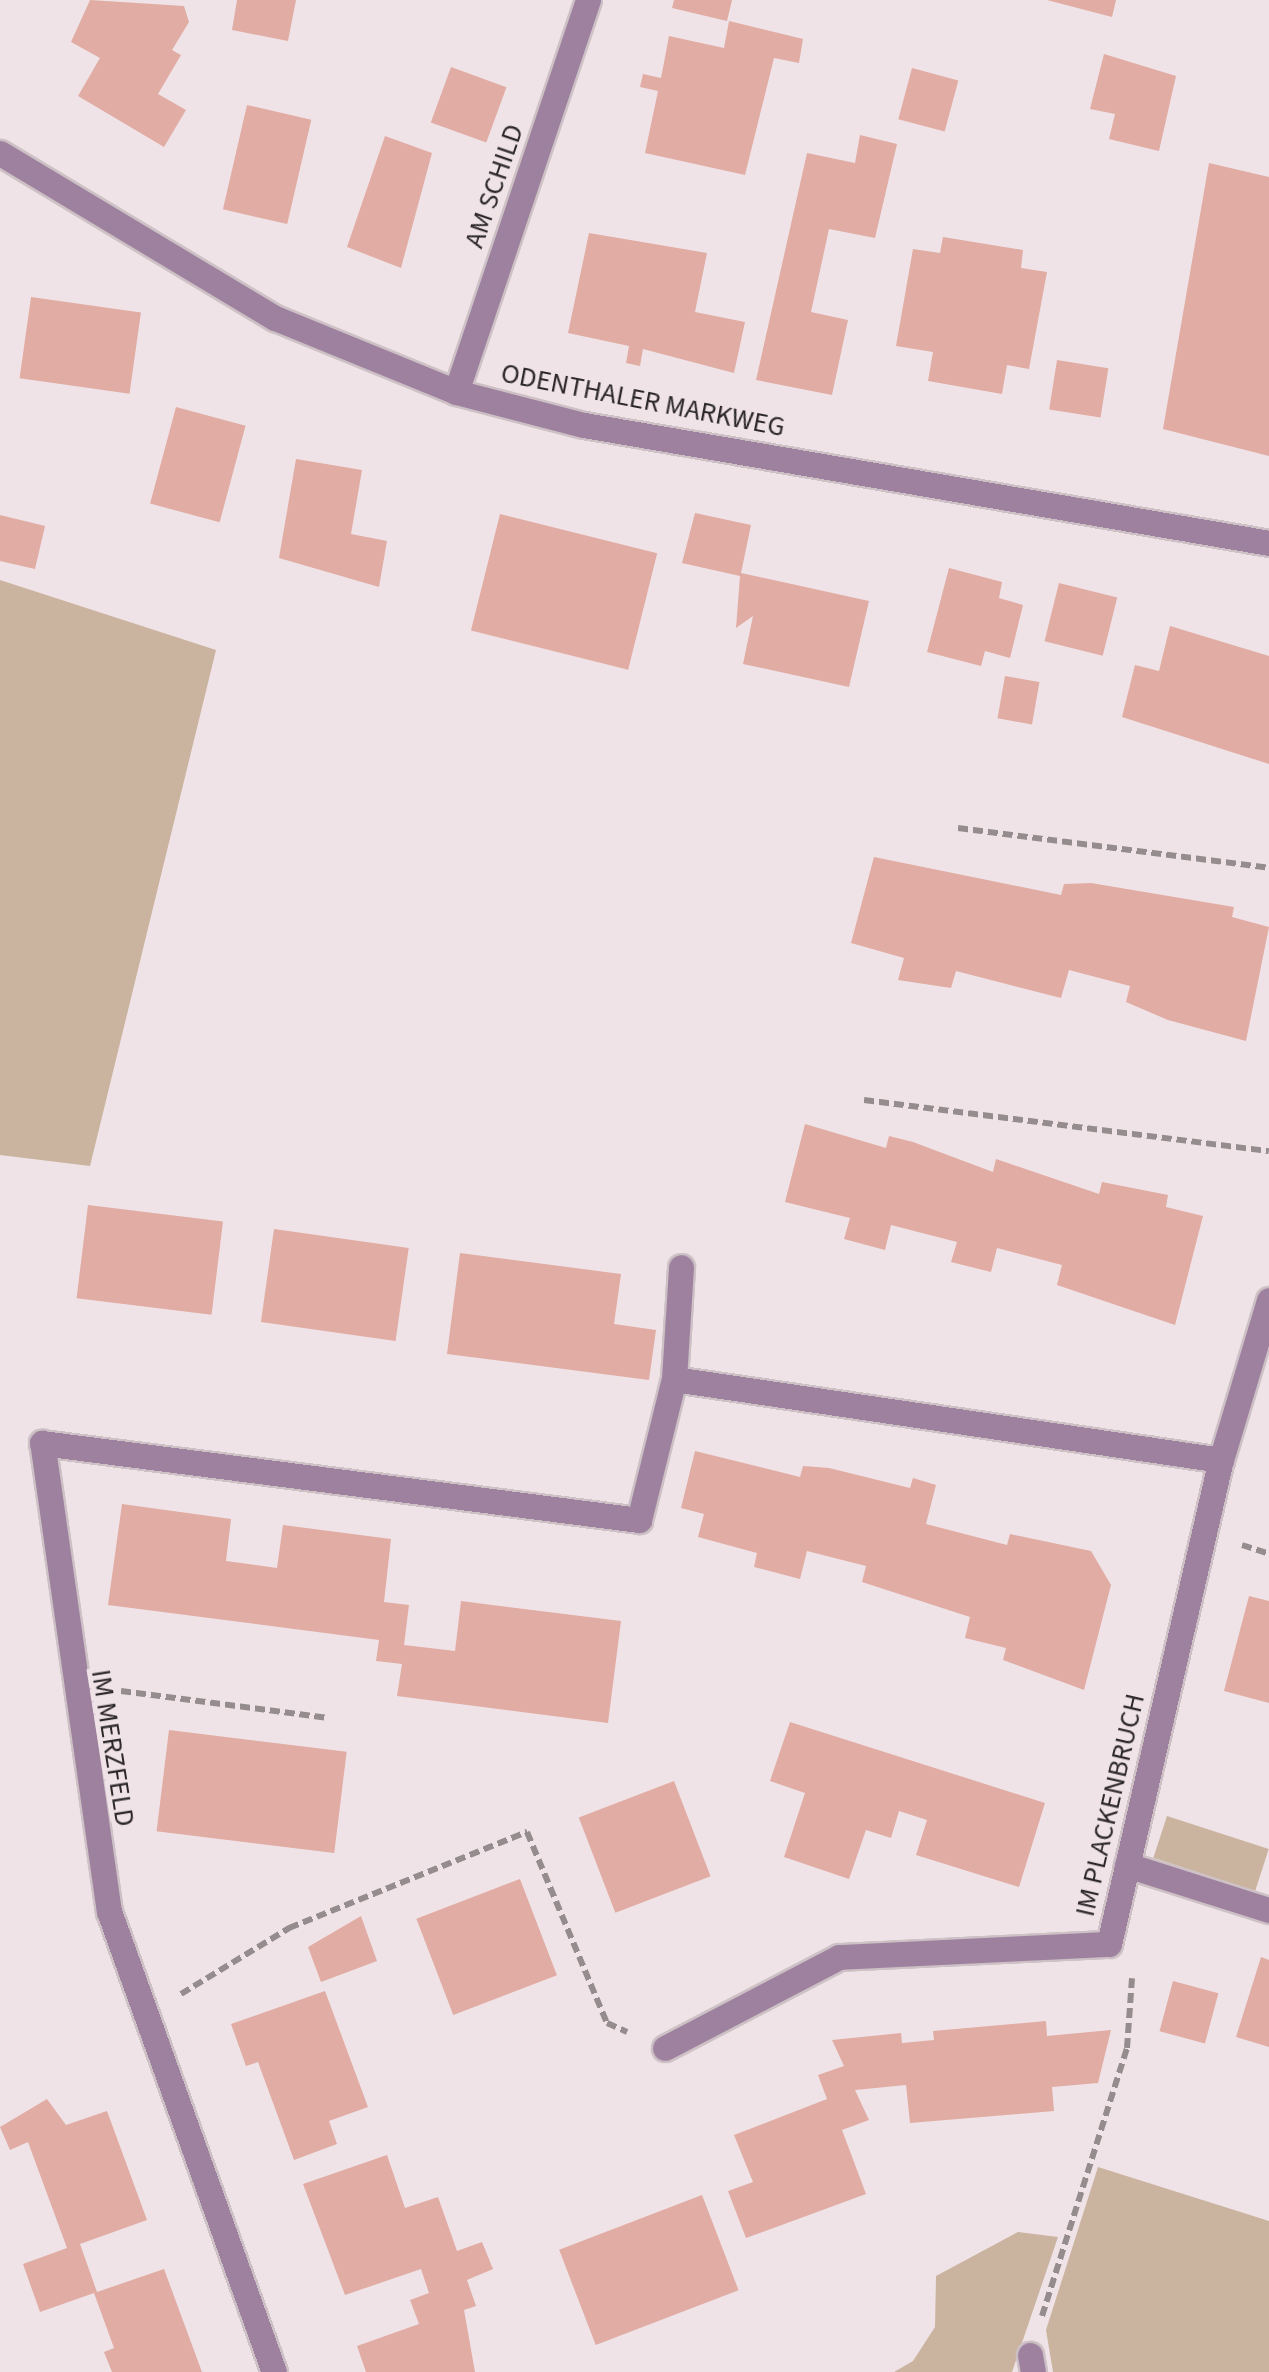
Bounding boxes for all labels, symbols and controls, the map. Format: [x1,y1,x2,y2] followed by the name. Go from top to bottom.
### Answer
[457,120,531,252] street label: AM SCHILD
[498,356,788,444] street label: ODENTHALER MARKWEG
[84,1667,142,1829] street label: IM MERZFELD
[1068,1690,1152,1920] street label: IM PLACKENBRUCH

